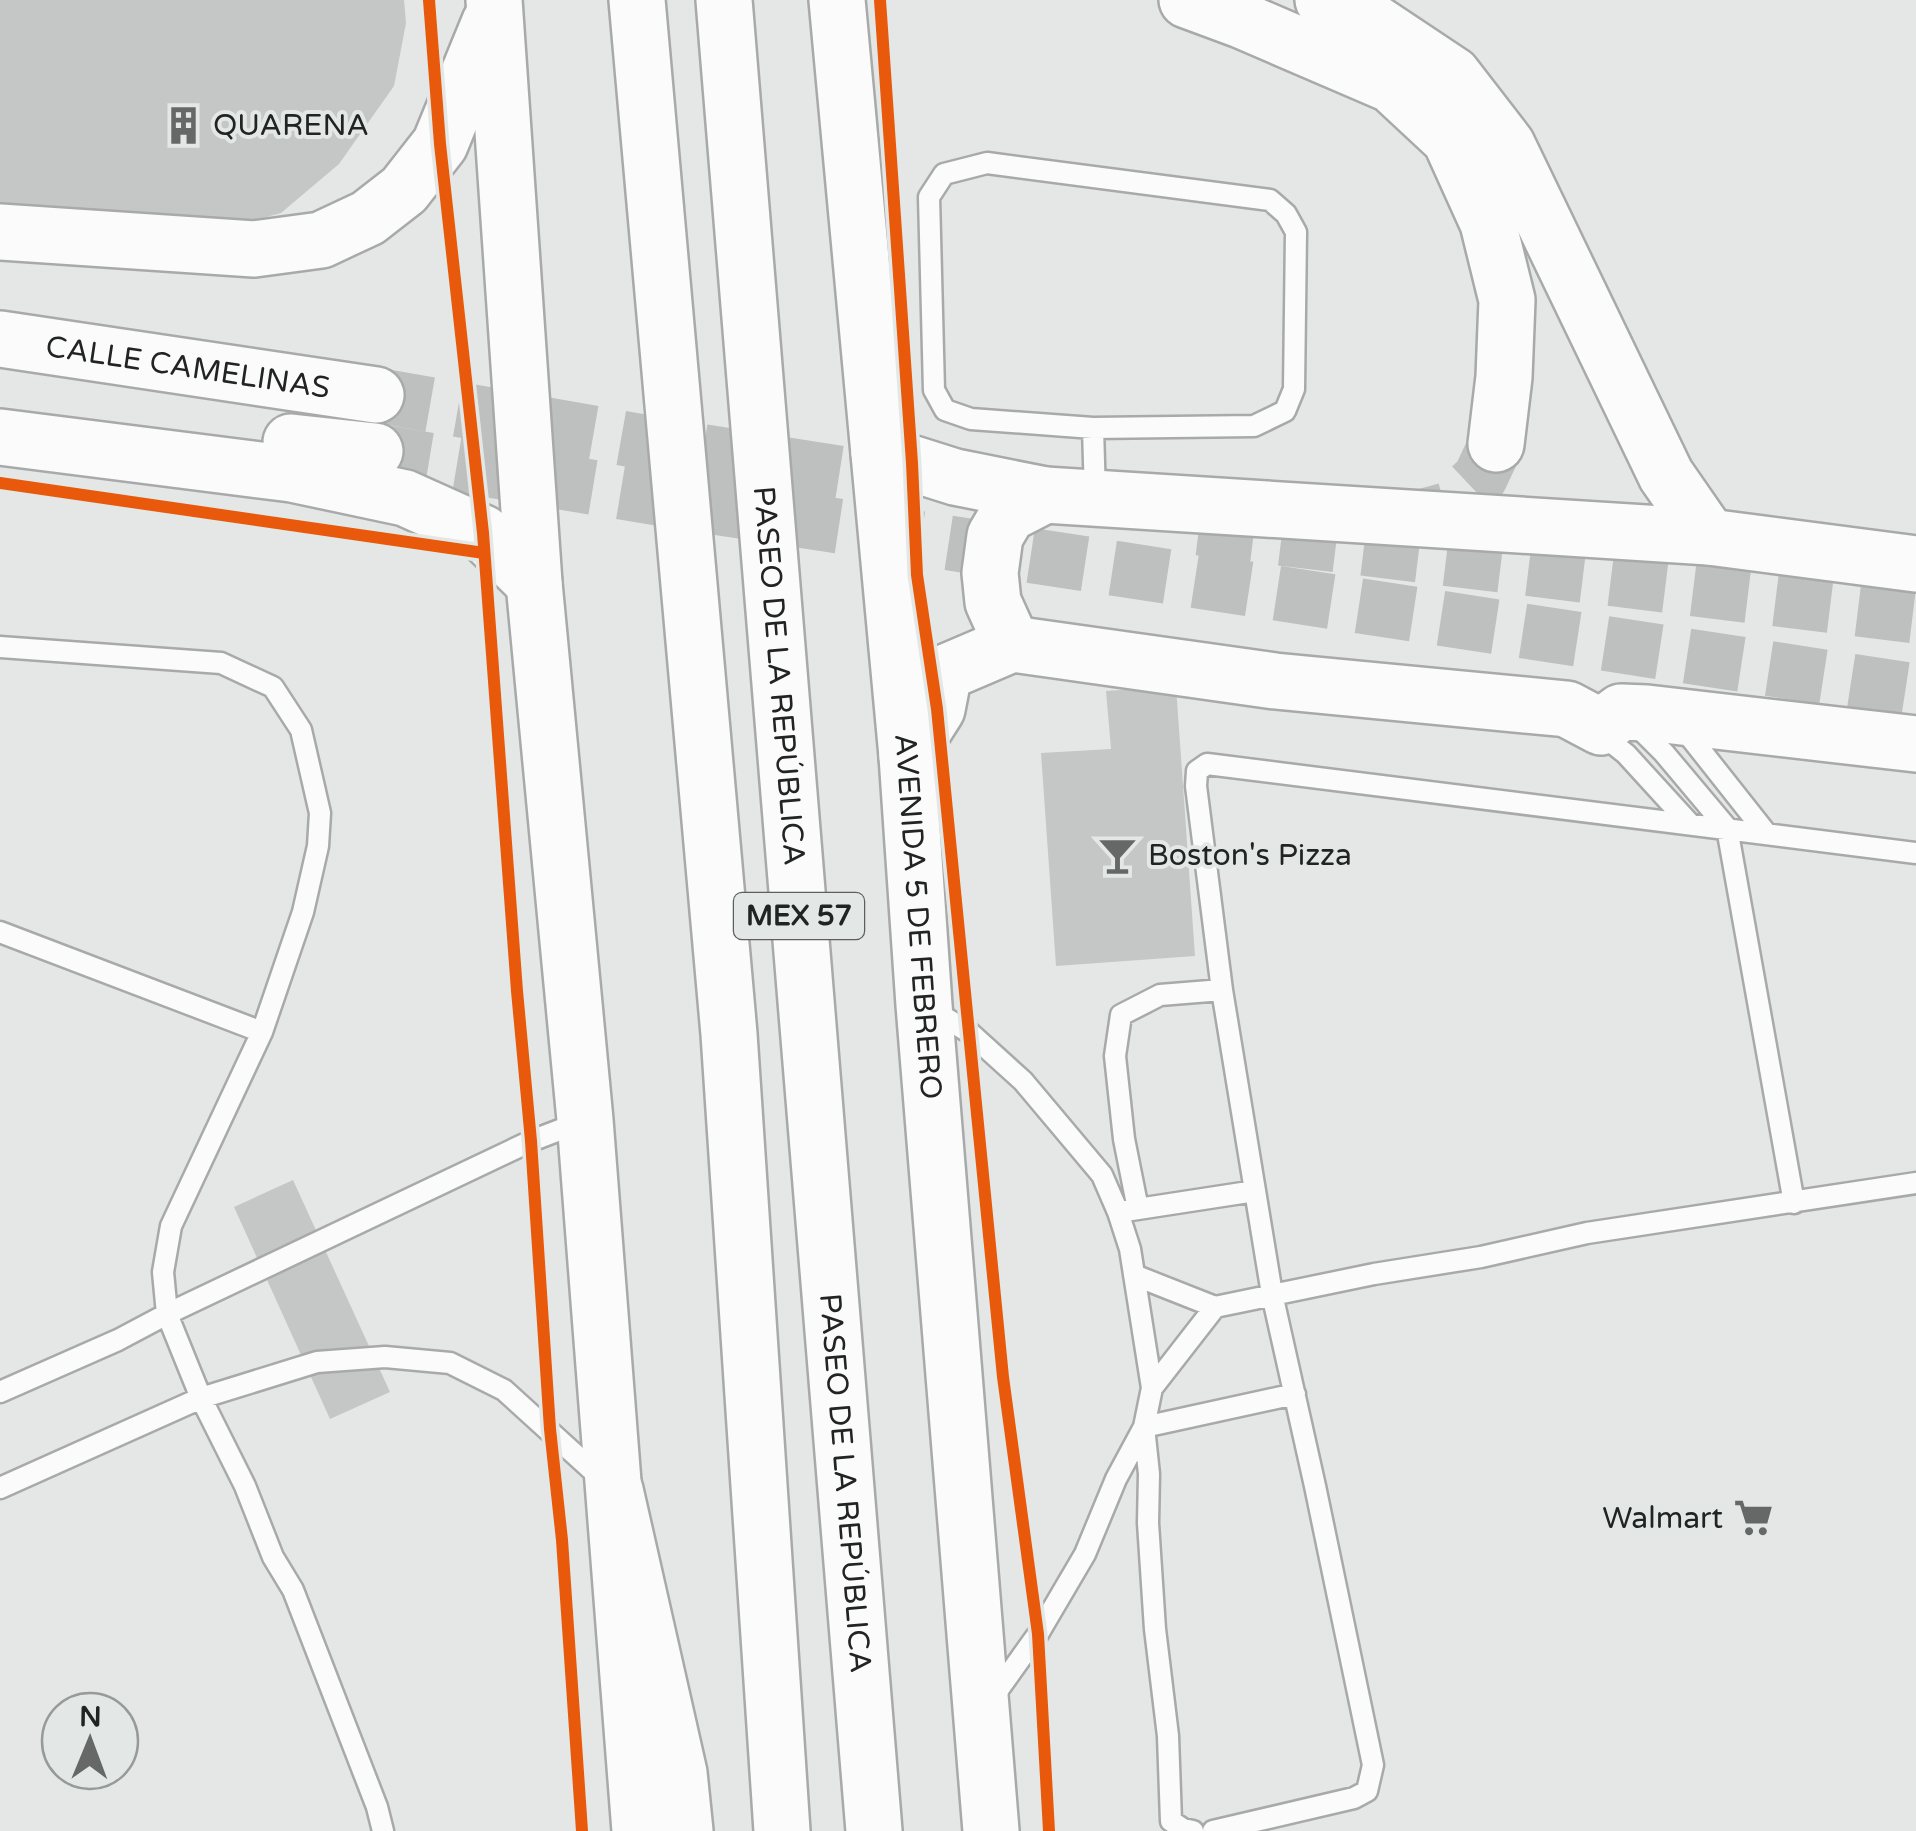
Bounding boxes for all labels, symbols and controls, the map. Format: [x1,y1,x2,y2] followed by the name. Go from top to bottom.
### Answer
[162,104,204,146] building icon: QUARENA
[213,107,369,144] place label: QUARENA
[43,328,333,406] street label: CALLE CAMELINAS
[745,485,813,867] street label: PASEO DE LA REPÚBLICA
[887,732,950,1101] street label: AVENIDA 5 DE FEBRERO
[1097,834,1139,876] bar icon: Boston's Pizza
[1148,837,1352,874] place label: Boston's Pizza
[734,893,864,939] road number: MEX 57
[812,1292,879,1674] street label: PASEO DE LA REPÚBLICA
[1732,1497,1774,1539] supermarket icon: Walmart
[1602,1500,1723,1537] place label: Walmart
[40,1691,140,1791] north arrow
[79,1700,102,1734] text: N

